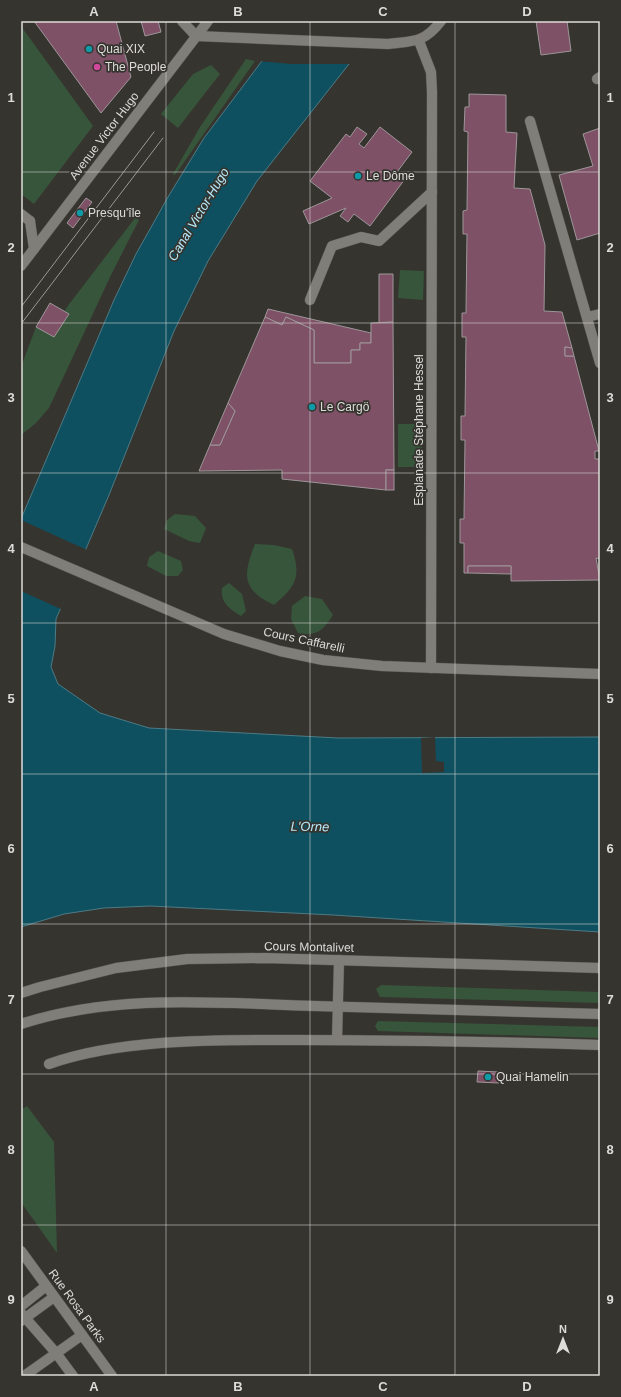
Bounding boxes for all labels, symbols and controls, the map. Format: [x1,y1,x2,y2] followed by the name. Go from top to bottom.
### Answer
[89,4,99,19] text: A
[233,4,243,19] text: B
[378,4,388,19] text: C
[522,4,532,19] text: D
[97,42,145,56] place label: Quai XIX
[84,44,94,54] marker: Quai XIX
[105,60,167,74] place label: The People
[92,62,102,72] marker: The People
[66,89,142,183] street label: Avenue Victor Hugo
[7,90,15,105] text: 1
[606,90,614,105] text: 1
[165,165,232,263] water label: Canal Victor-Hugo
[366,169,415,183] place label: Le Dôme
[353,171,363,181] marker: Le Dôme
[88,206,141,220] place label: Presqu'île
[75,208,85,218] marker: Presqu'île
[7,240,15,255] text: 2
[606,240,614,255] text: 2
[412,354,426,506] street label: Esplanade Stéphane Hessel
[7,390,15,405] text: 3
[606,390,614,405] text: 3
[320,400,370,414] place label: Le Cargö
[307,402,317,412] marker: Le Cargö
[7,541,15,556] text: 4
[606,541,614,556] text: 4
[262,625,346,655] street label: Cours Caffarelli
[7,691,15,706] text: 5
[606,691,614,706] text: 5
[291,819,329,834] water label: L'Orne
[7,841,15,856] text: 6
[606,841,614,856] text: 6
[264,939,355,955] street label: Cours Montalivet
[7,992,15,1007] text: 7
[606,992,614,1007] text: 7
[496,1070,569,1084] place label: Quai Hamelin
[483,1072,493,1082] marker: Quai Hamelin
[7,1142,15,1157] text: 8
[606,1142,614,1157] text: 8
[46,1267,108,1345] street label: Rue Rosa Parks
[7,1292,15,1307] text: 9
[606,1292,614,1307] text: 9
[543,1319,583,1359] north arrow
[559,1323,567,1335] text: N
[89,1379,99,1394] text: A
[233,1379,243,1394] text: B
[378,1379,388,1394] text: C
[522,1379,532,1394] text: D

